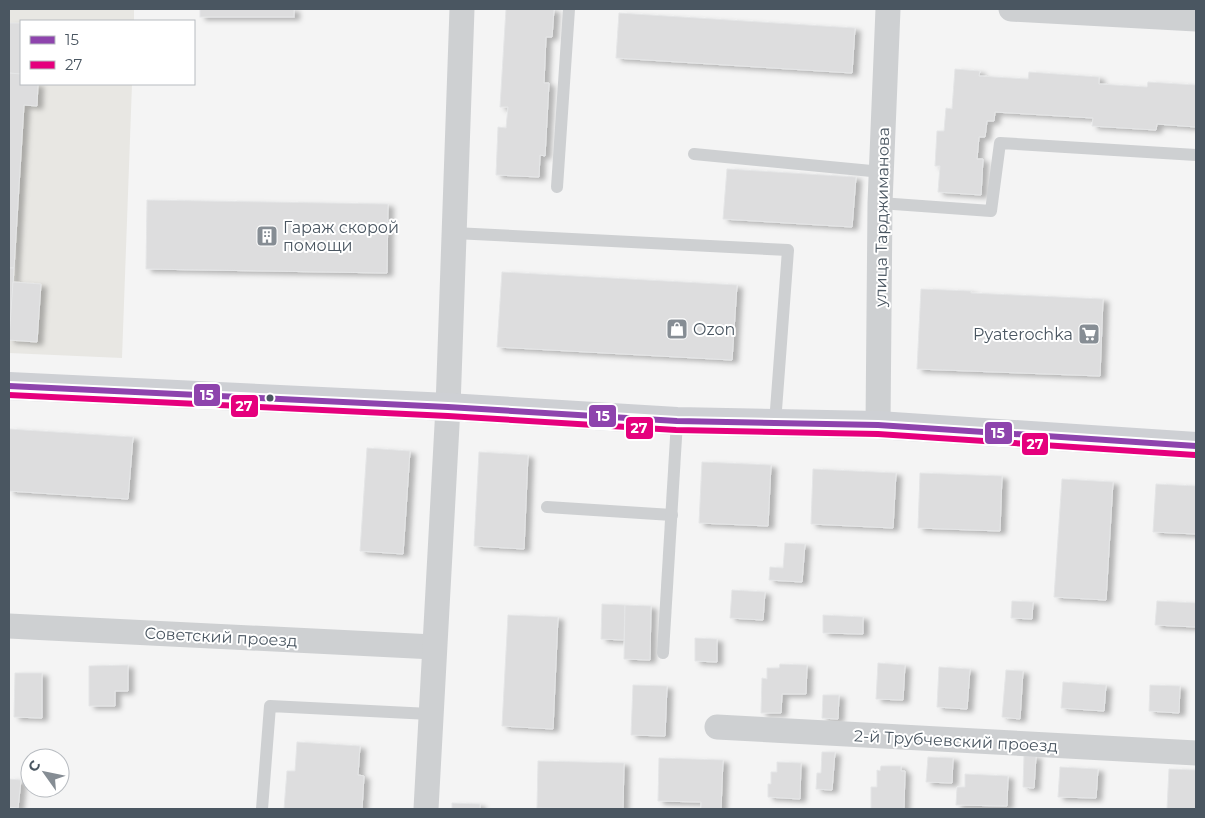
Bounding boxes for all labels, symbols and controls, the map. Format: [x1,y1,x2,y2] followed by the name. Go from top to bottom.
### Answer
[20,20,195,85] legend
[65,30,79,49] text: 15
[65,55,82,74] text: 27
[871,127,893,308] street label: улица Тарджиманова
[283,218,399,255] place label: Гараж скорой помощи
[255,224,279,248] building icon: Гараж скорой помощи
[665,317,689,341] shop icon: Ozon
[693,320,735,339] place label: Ozon
[1077,322,1101,346] supermarket icon: Pyaterochka
[973,325,1073,344] place label: Pyaterochka
[193,383,221,407] line badge: 15
[200,386,214,404] text: 15
[265,393,275,403] unlabelled marker
[230,394,259,418] line badge: 27
[236,397,253,415] text: 27
[588,404,617,428] line badge: 15
[596,407,610,425] text: 15
[625,416,654,440] line badge: 27
[631,419,648,437] text: 27
[984,421,1013,445] line badge: 15
[991,424,1005,442] text: 15
[1021,432,1049,456] line badge: 27
[1027,435,1044,453] text: 27
[144,624,298,650] street label: Советский проезд
[854,726,1058,756] street label: 2-й Трубчевский проезд
[20,748,70,798] north arrow
[24,757,44,775] text: С

